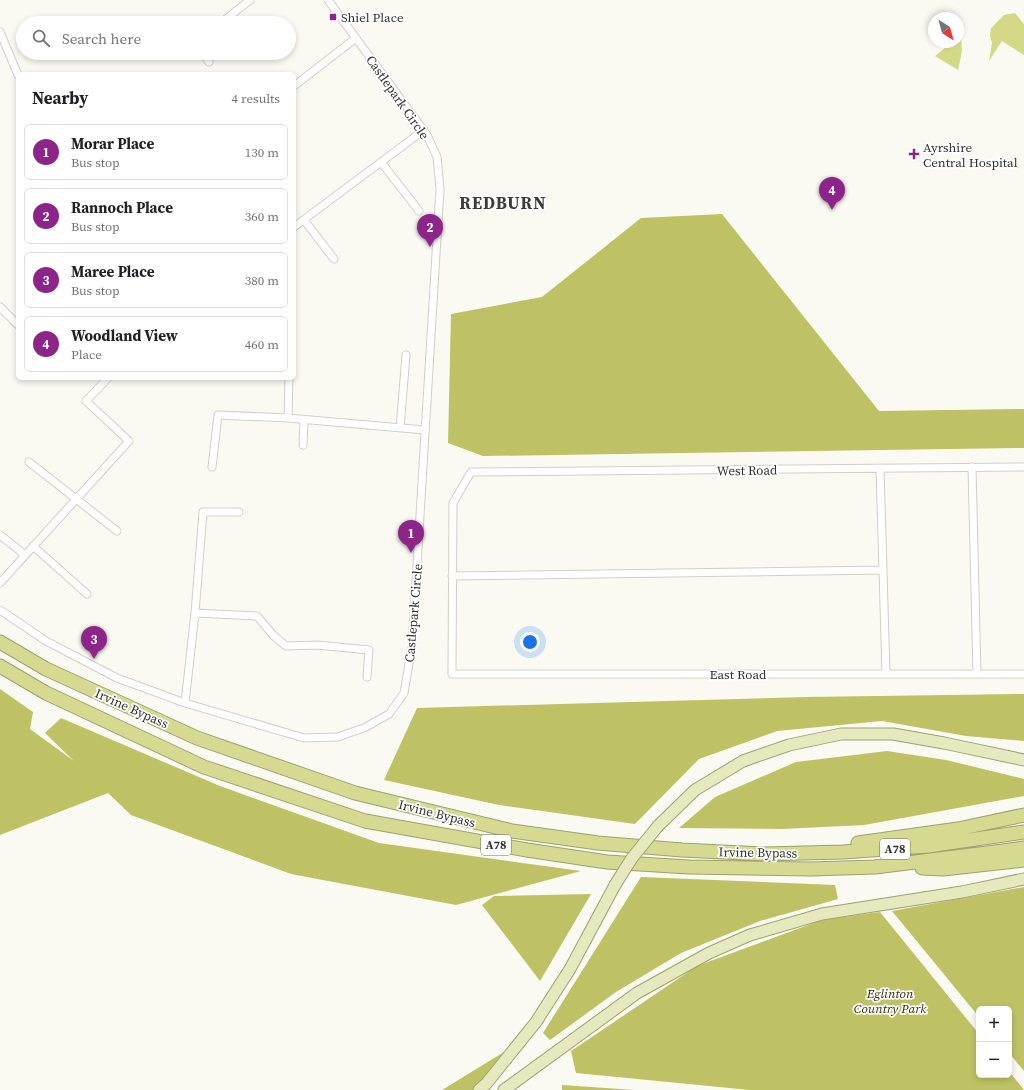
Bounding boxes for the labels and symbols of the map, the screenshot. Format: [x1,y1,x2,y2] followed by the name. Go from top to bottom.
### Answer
[341,9,404,26] place label: Shiel Place
[328,12,338,22] marker: Shiel Place
[928,12,964,48] north arrow
[362,52,433,143] street label: Castlepark Circle
[923,139,1018,171] place label: Ayrshire Central Hospital
[908,148,920,160] marker: Ayrshire Central Hospital
[819,177,845,210] pin: 4
[459,191,547,215] district label: REDBURN
[417,214,443,247] pin: 2
[717,461,778,480] street label: West Road
[398,520,424,553] pin: 1
[401,563,426,663] street label: Castlepark Circle
[81,626,107,659] pin: 3
[520,632,540,652] your location
[710,666,767,683] street label: East Road
[92,685,171,732] street label: Irvine Bypass
[397,796,477,831] street label: Irvine Bypass
[481,835,511,855] road number: A78
[880,839,910,859] road number: A78
[719,843,798,862] street label: Irvine Bypass
[854,985,927,1017] park label: Eglinton Country Park

